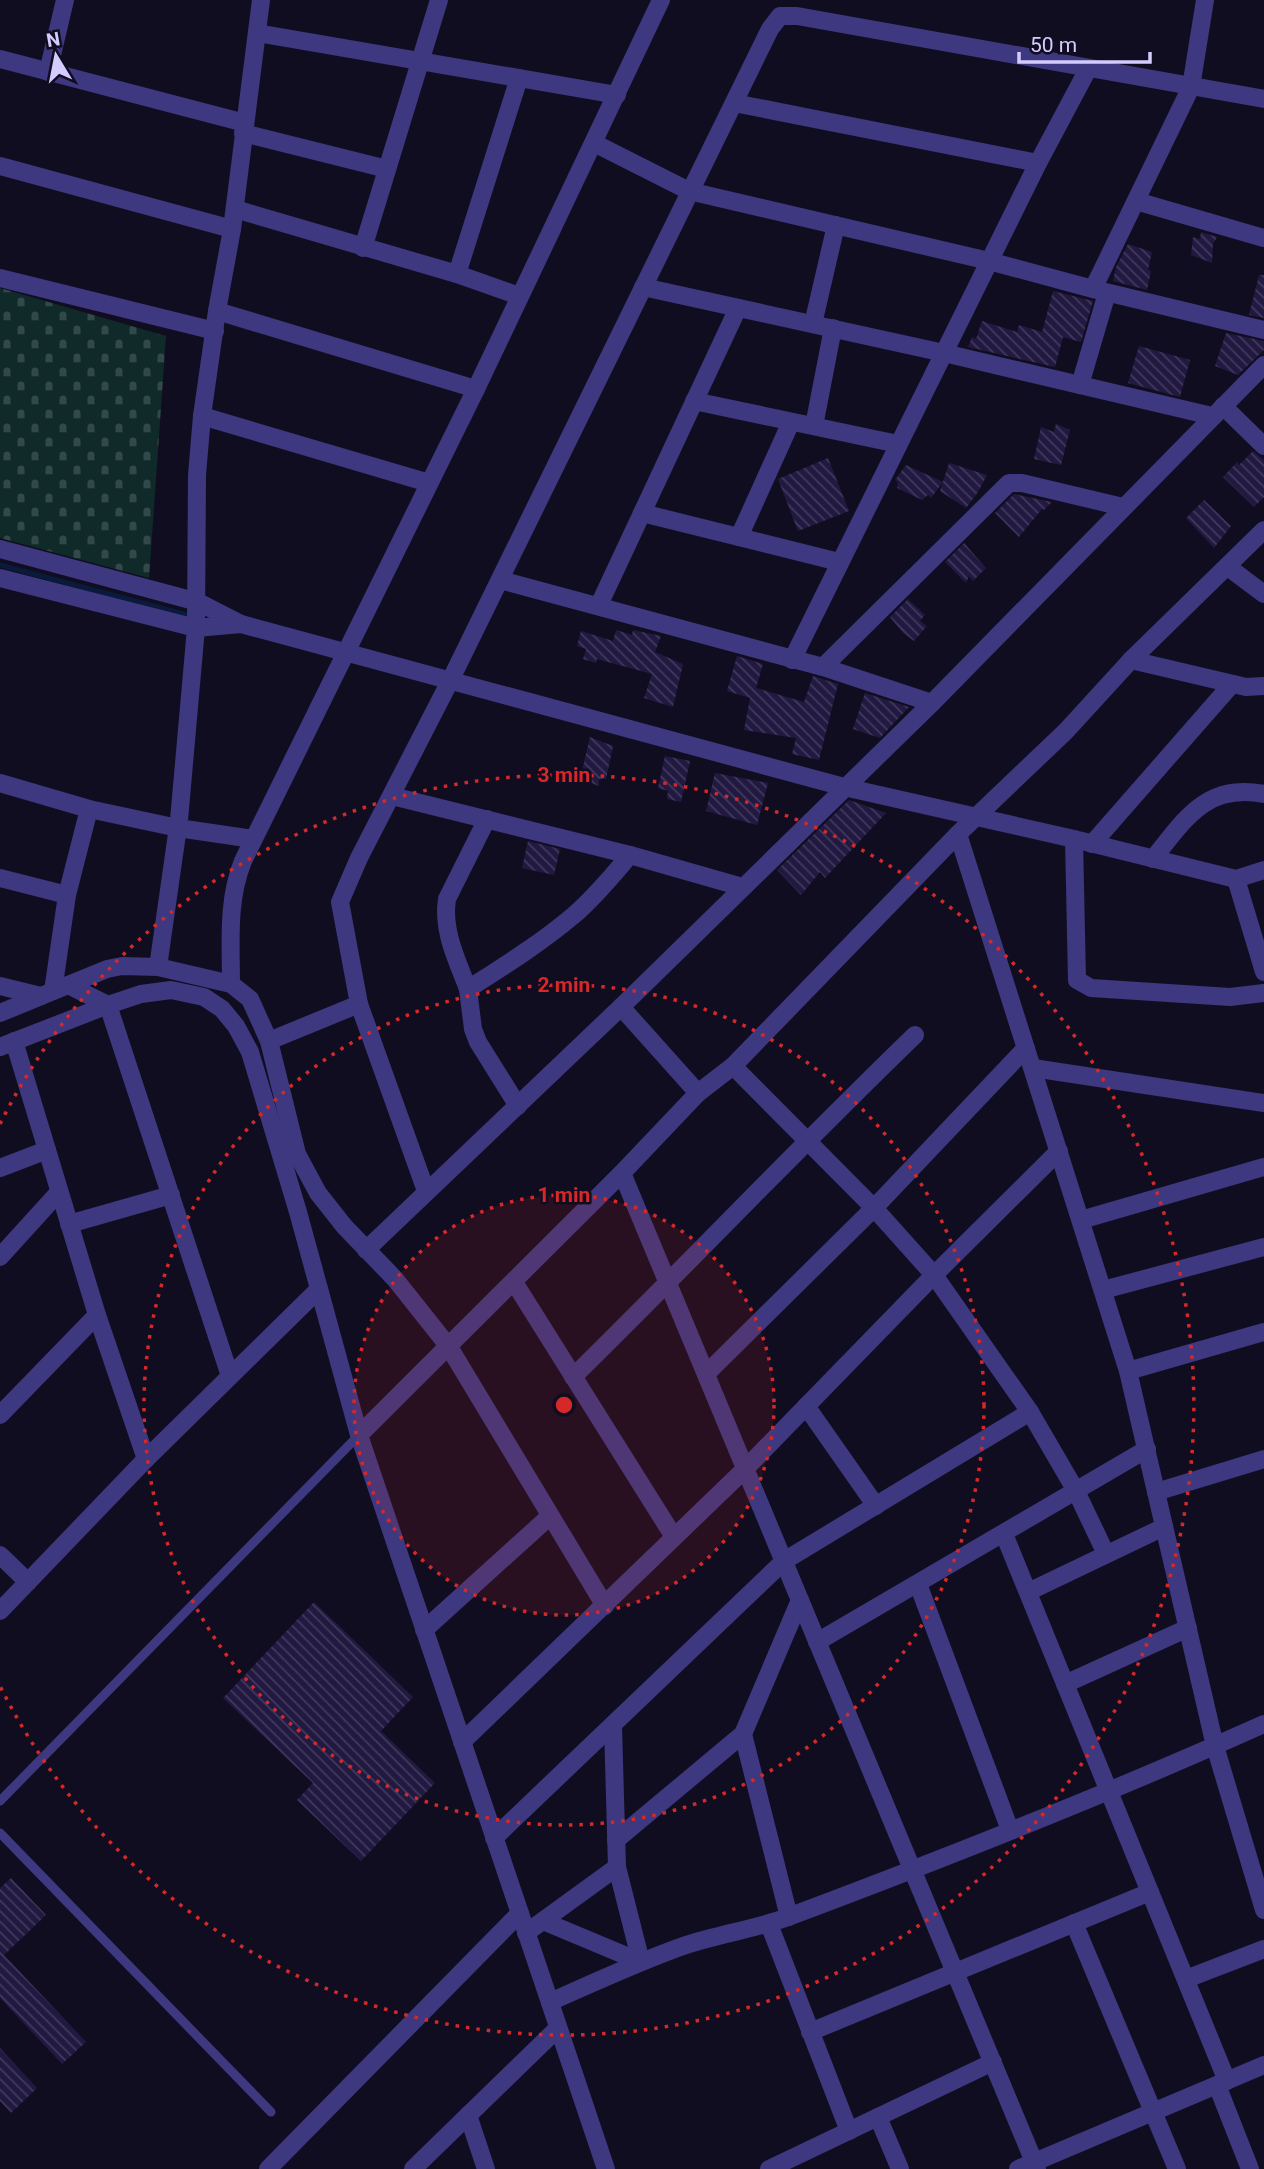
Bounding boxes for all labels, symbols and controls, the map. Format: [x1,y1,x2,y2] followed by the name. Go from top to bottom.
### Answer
[21,21,91,91] north arrow
[1019,21,1150,65] scale bar
[45,27,62,52] text: N
[1030,33,1077,57] text: 50 m
[538,763,590,787] text: 3 min
[538,973,590,997] text: 2 min
[538,1183,590,1207] text: 1 min
[552,1393,576,1417] centre of rings

